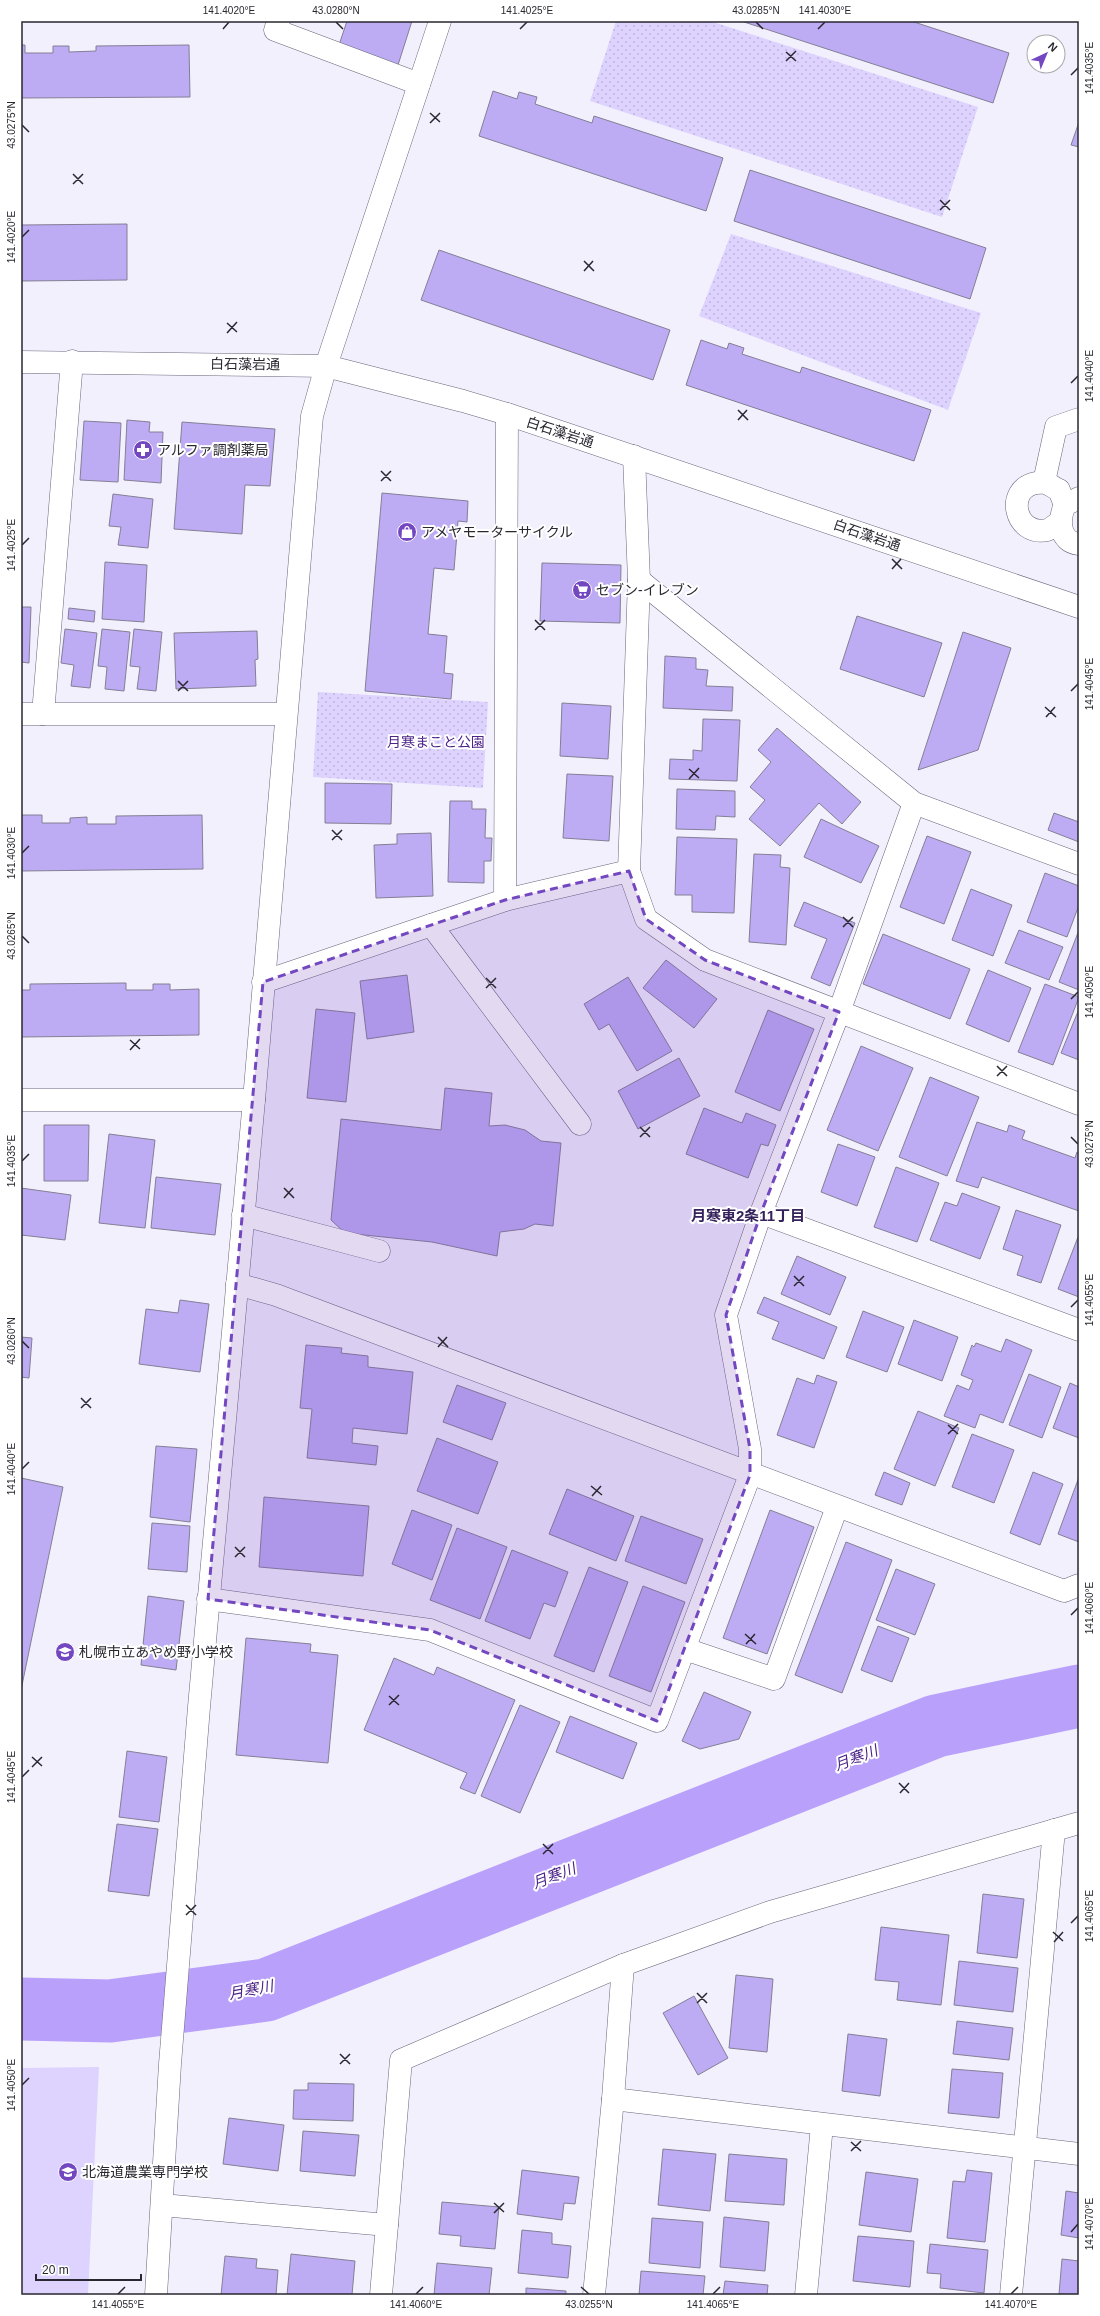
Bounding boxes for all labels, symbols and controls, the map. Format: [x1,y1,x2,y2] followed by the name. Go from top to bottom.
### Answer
[203,5,256,16] text: 141.4020°E
[312,5,360,16] text: 43.0280°N
[501,5,554,16] text: 141.4025°E
[732,5,780,16] text: 43.0285°N
[799,5,852,16] text: 141.4030°E
[1026,34,1066,74] north arrow
[1046,40,1060,54] text: N
[1084,41,1095,94] text: 141.4035°E
[6,101,17,149] text: 43.0275°N
[6,210,17,263] text: 141.4020°E
[1084,349,1095,402] text: 141.4040°E
[210,355,280,373] street label: 白石藻岩通
[524,414,596,450] street label: 白石藻岩通
[132,439,154,461] pharmacy icon: アルファ調剤薬局
[157,442,269,458] place label: アルファ調剤薬局
[831,516,903,554] street label: 白石藻岩通
[6,518,17,571] text: 141.4025°E
[396,521,418,543] shop icon: アメヤモーターサイクル
[421,524,573,540] place label: アメヤモーターサイクル
[571,579,593,601] supermarket icon: セブン-イレブン
[596,582,699,598] place label: セブン-イレブン
[1084,657,1095,710] text: 141.4045°E
[387,734,485,750] park label: 月寒まこと公園
[6,826,17,879] text: 141.4030°E
[6,912,17,960] text: 43.0265°N
[1084,965,1095,1018] text: 141.4050°E
[1084,1120,1095,1168] text: 43.0275°N
[6,1134,17,1187] text: 141.4035°E
[691,1207,805,1224] district label: 月寒東2条11丁目
[1084,1273,1095,1326] text: 141.4055°E
[6,1317,17,1365] text: 43.0260°N
[6,1442,17,1495] text: 141.4040°E
[1084,1581,1095,1634] text: 141.4060°E
[54,1641,76,1663] school or university icon: 札幌市立あやめ野小学校
[79,1644,233,1660] place label: 札幌市立あやめ野小学校
[832,1741,882,1774] water label: 月寒川
[6,1750,17,1803] text: 141.4045°E
[530,1859,580,1892] water label: 月寒川
[1084,1889,1095,1942] text: 141.4065°E
[227,1976,277,2002] water label: 月寒川
[6,2058,17,2111] text: 141.4050°E
[57,2161,79,2183] school or university icon: 北海道農業専門学校
[82,2164,208,2180] place label: 北海道農業専門学校
[1084,2197,1095,2250] text: 141.4070°E
[36,2256,141,2282] scale bar
[42,2263,69,2277] text: 20 m
[92,2299,145,2310] text: 141.4055°E
[390,2299,443,2310] text: 141.4060°E
[565,2299,613,2310] text: 43.0255°N
[687,2299,740,2310] text: 141.4065°E
[985,2299,1038,2310] text: 141.4070°E

